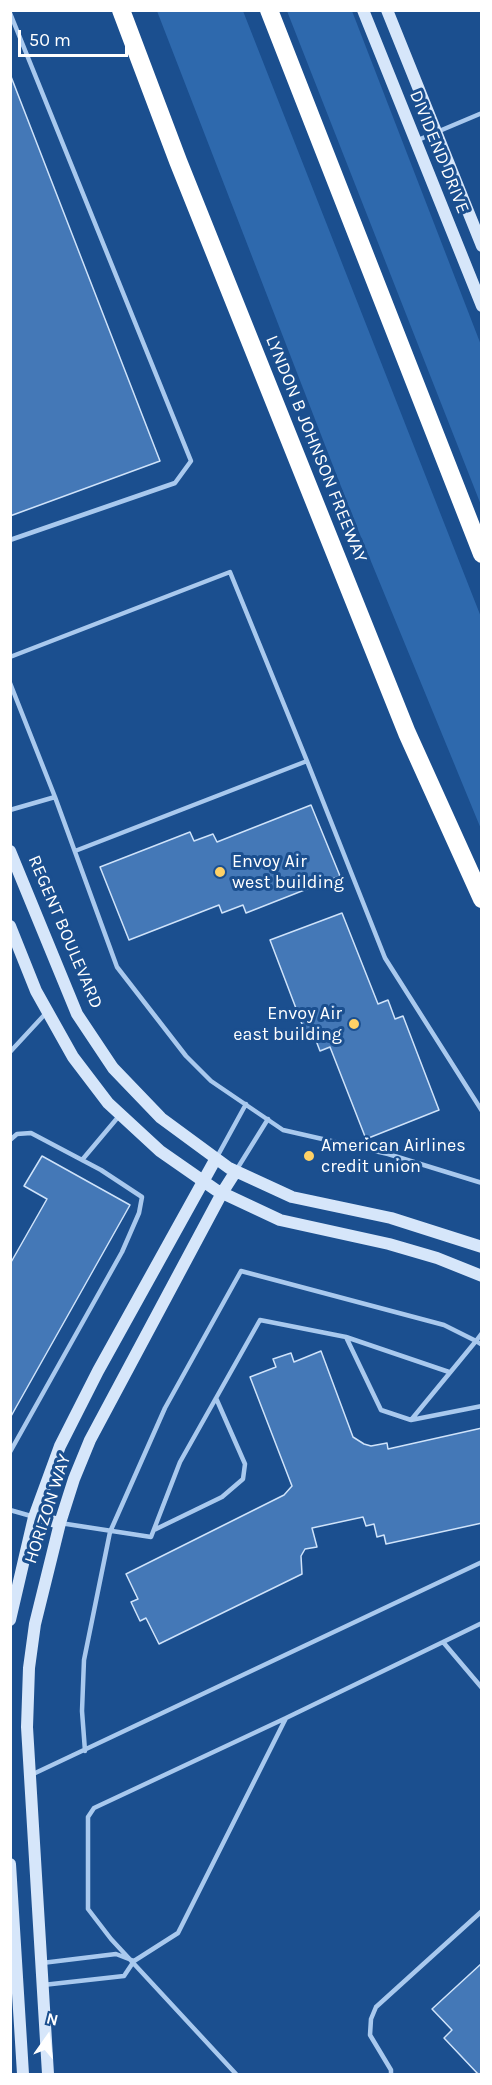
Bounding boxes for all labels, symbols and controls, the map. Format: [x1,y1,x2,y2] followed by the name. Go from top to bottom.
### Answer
[21,18,130,56] scale bar
[29,29,71,51] text: 50 m
[404,87,474,217] street label: DIVIDEND DRIVE
[260,332,372,566] street label: LYNDON B JOHNSON FREEWAY
[232,851,344,894] place label: Envoy Air west building
[23,852,107,1012] street label: REGENT BOULEVARD
[213,865,227,879] marker: Envoy Air west building
[233,1003,342,1046] place label: Envoy Air east building
[347,1017,361,1031] marker: Envoy Air east building
[321,1135,466,1178] place label: American Airlines credit union
[302,1149,316,1163] marker: American Airlines credit union
[20,1452,76,1566] street label: HORIZON WAY
[18,2007,78,2067] north arrow
[45,2008,60,2030] text: N

